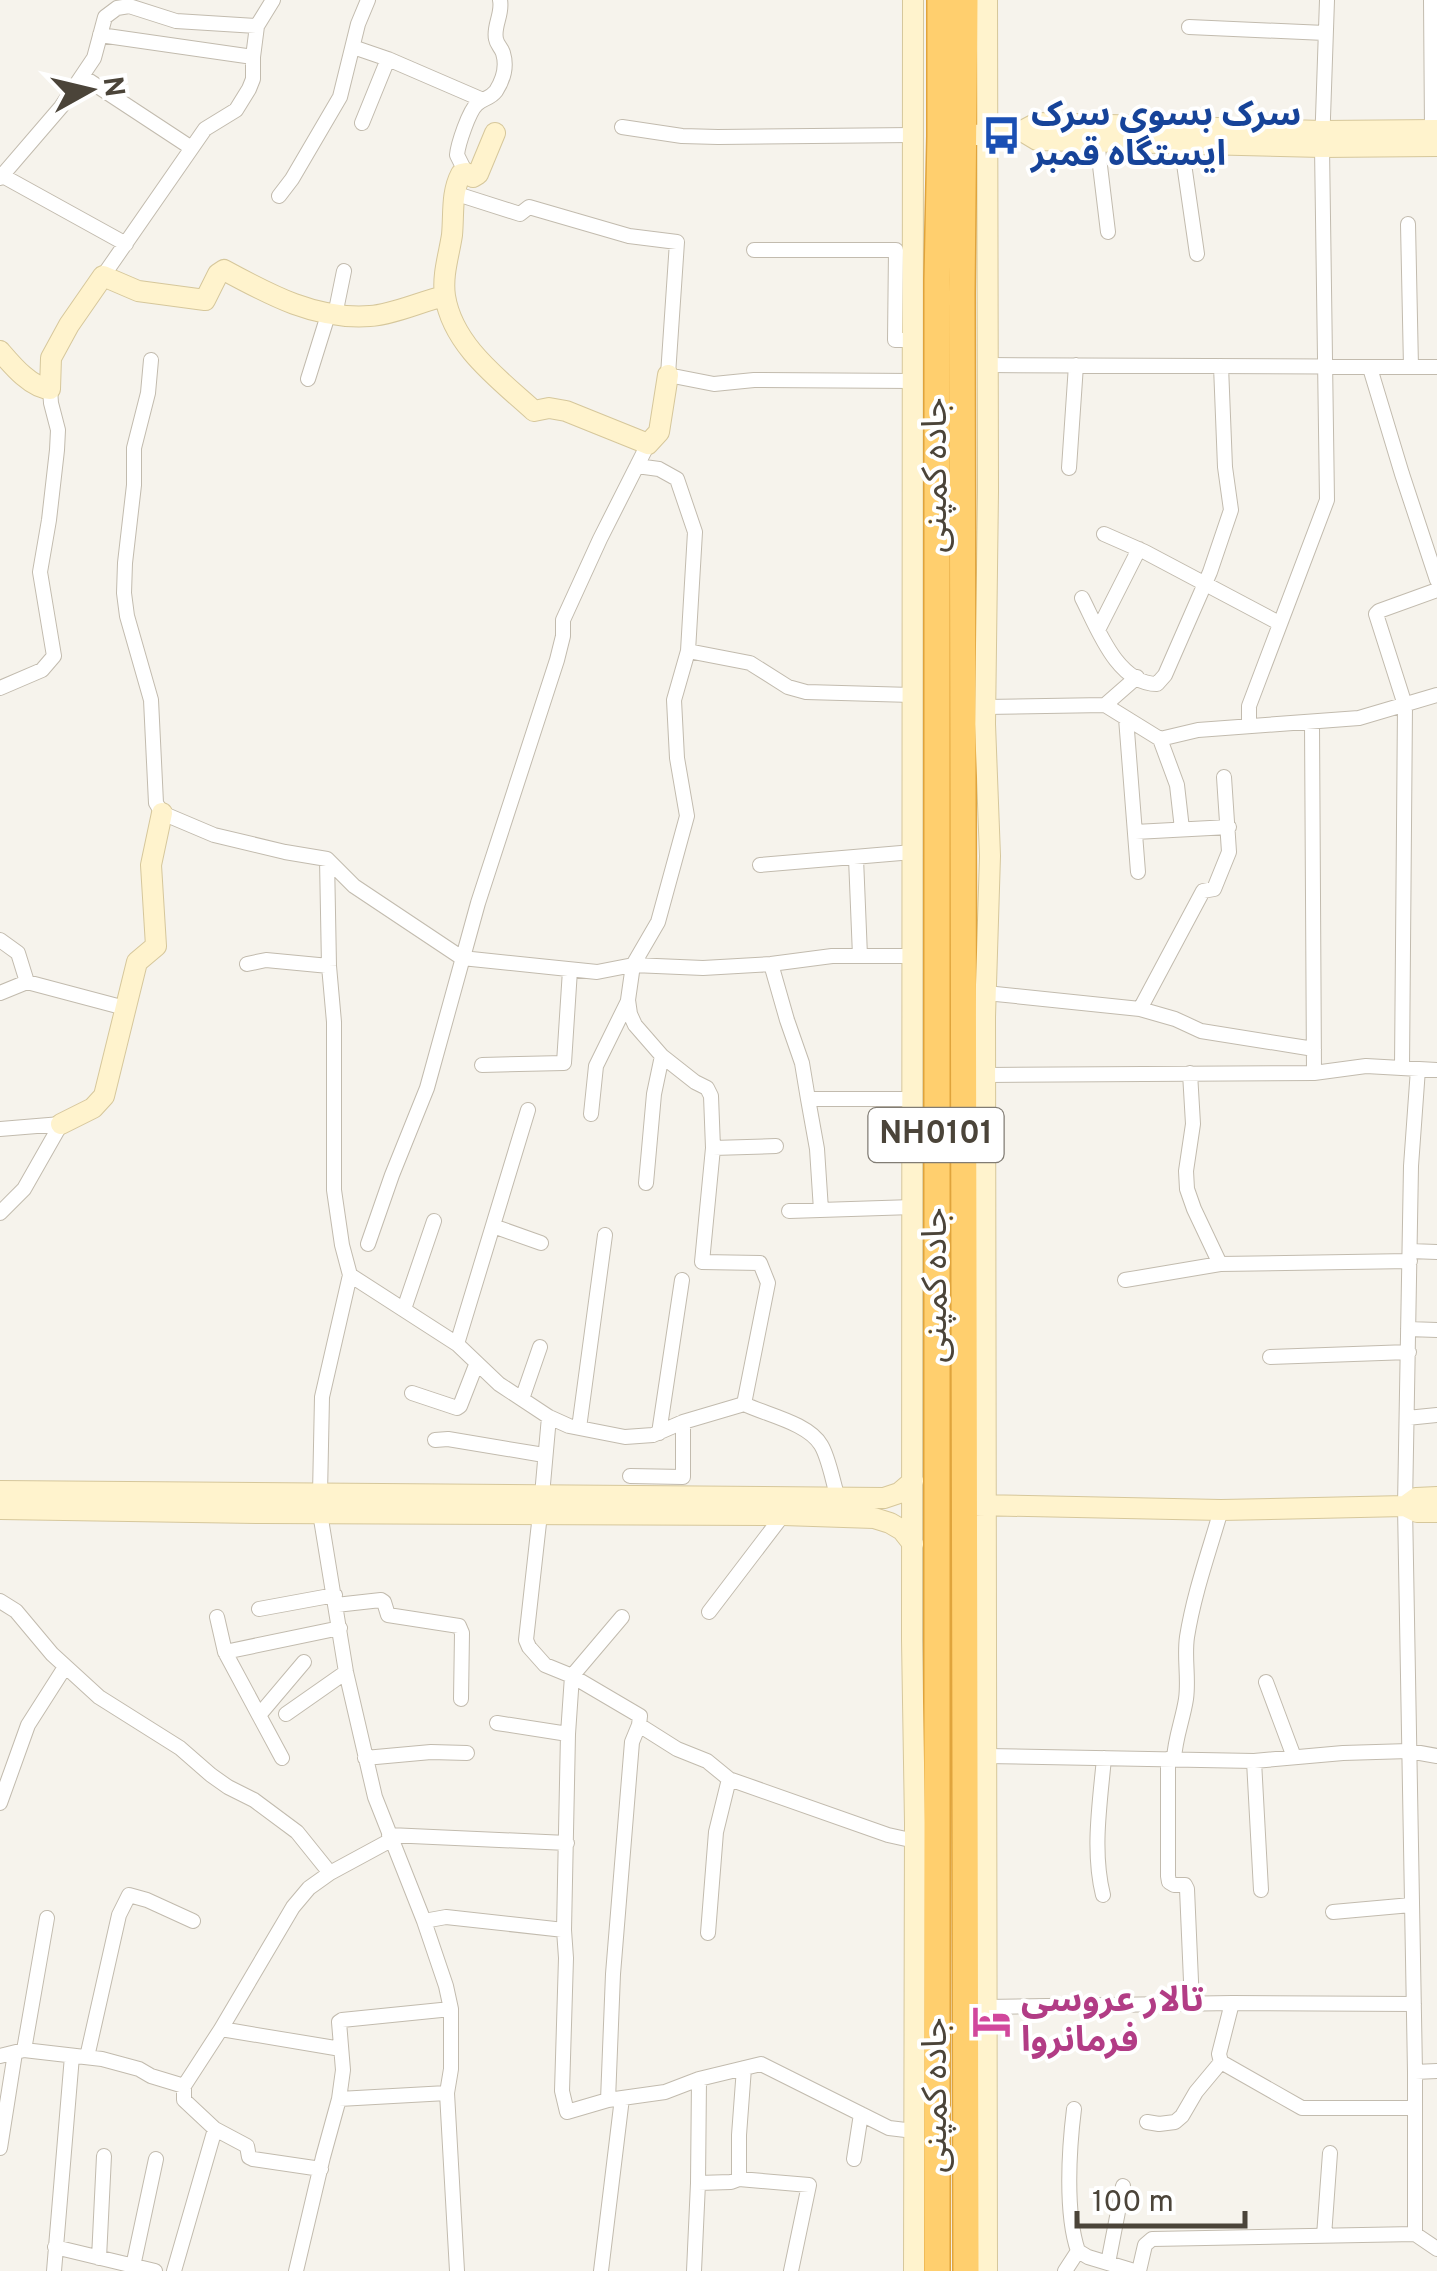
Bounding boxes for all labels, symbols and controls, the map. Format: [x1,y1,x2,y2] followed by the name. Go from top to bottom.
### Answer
[40,40,140,140] north arrow
[93,74,131,99] text: N
[1029,94,1301,178] place label: سرک بسوی سرک ایستگاه قمبر
[980,115,1022,157] bus stop icon: سرک بسوی سرک ایستگاه قمبر
[915,397,959,553] street label: جاده کمپنی
[868,1108,1004,1162] road number: NH0101
[915,1207,959,1363] street label: جاده کمپنی
[1021,1980,1204,2064] place label: تالار عروسی فرمانروا
[970,2001,1012,2043] hotel icon: تالار عروسی فرمانروا
[915,2017,959,2173] street label: جاده کمپنی
[1077,2166,1244,2228] scale bar
[1092,2185,1174,2222] text: 100 m

